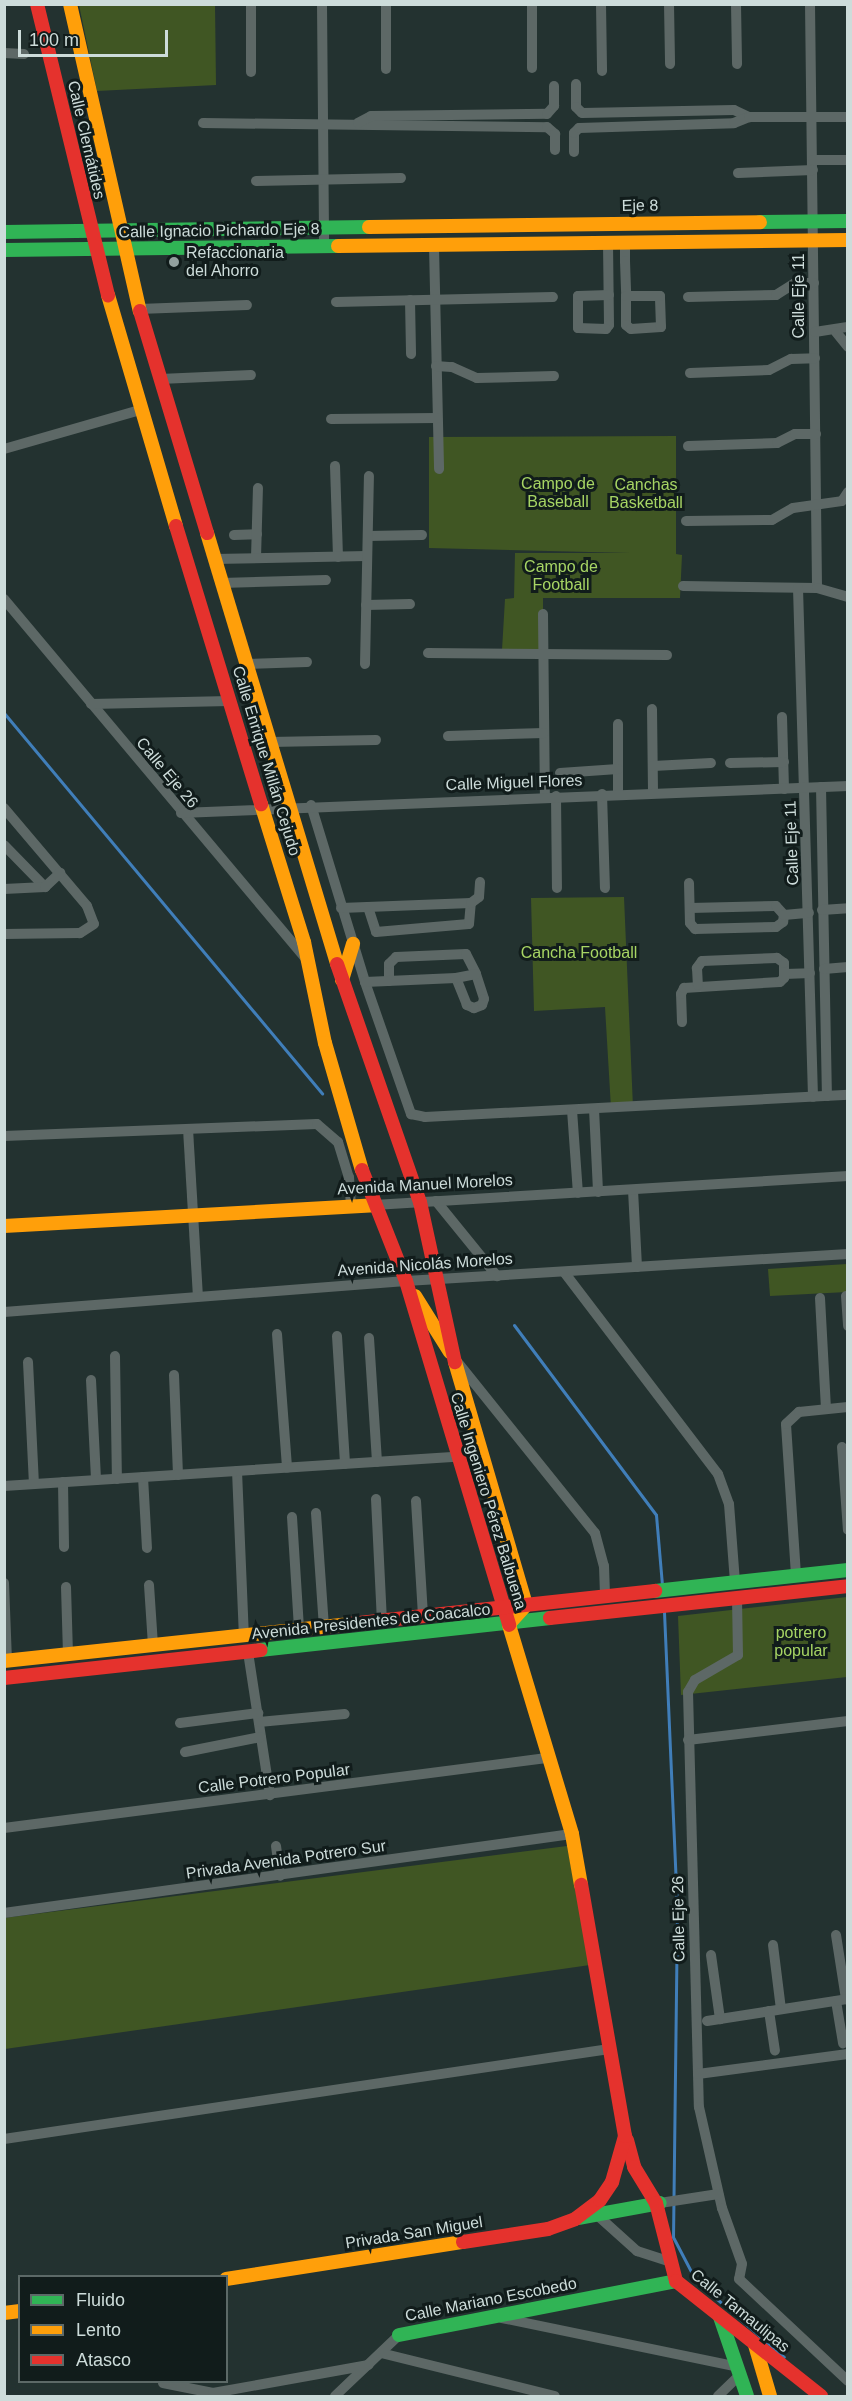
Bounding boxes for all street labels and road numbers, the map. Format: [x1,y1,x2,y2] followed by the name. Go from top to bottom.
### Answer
[63,79,109,201] street label: Calle Clemátides
[622,196,658,216] street label: Eje 8
[118,220,320,242] street label: Calle Ignacio Pichardo Eje 8
[789,253,809,339] street label: Calle Eje 11
[228,664,304,858] street label: Calle Enrique Millán Cejudo
[132,734,202,812] street label: Calle Eje 26
[445,771,583,795] street label: Calle Miguel Flores
[781,800,803,886] street label: Calle Eje 11
[337,1171,513,1199] street label: Avenida Manuel Morelos
[337,1249,513,1281] street label: Avenida Nicolás Morelos
[446,1390,530,1612] street label: Calle Ingeniero Pérez Balbuena
[251,1600,491,1644] street label: Avenida Presidentes de Coacalco
[197,1760,351,1798] street label: Calle Potrero Popular
[184,1836,388,1884] street label: Privada Avenida Potrero Sur
[669,1876,689,1962] street label: Calle Eje 26
[344,2213,484,2253] street label: Privada San Miguel
[687,2265,793,2357] street label: Calle Tamaulipas
[404,2274,578,2326] street label: Calle Mariano Escobedo

